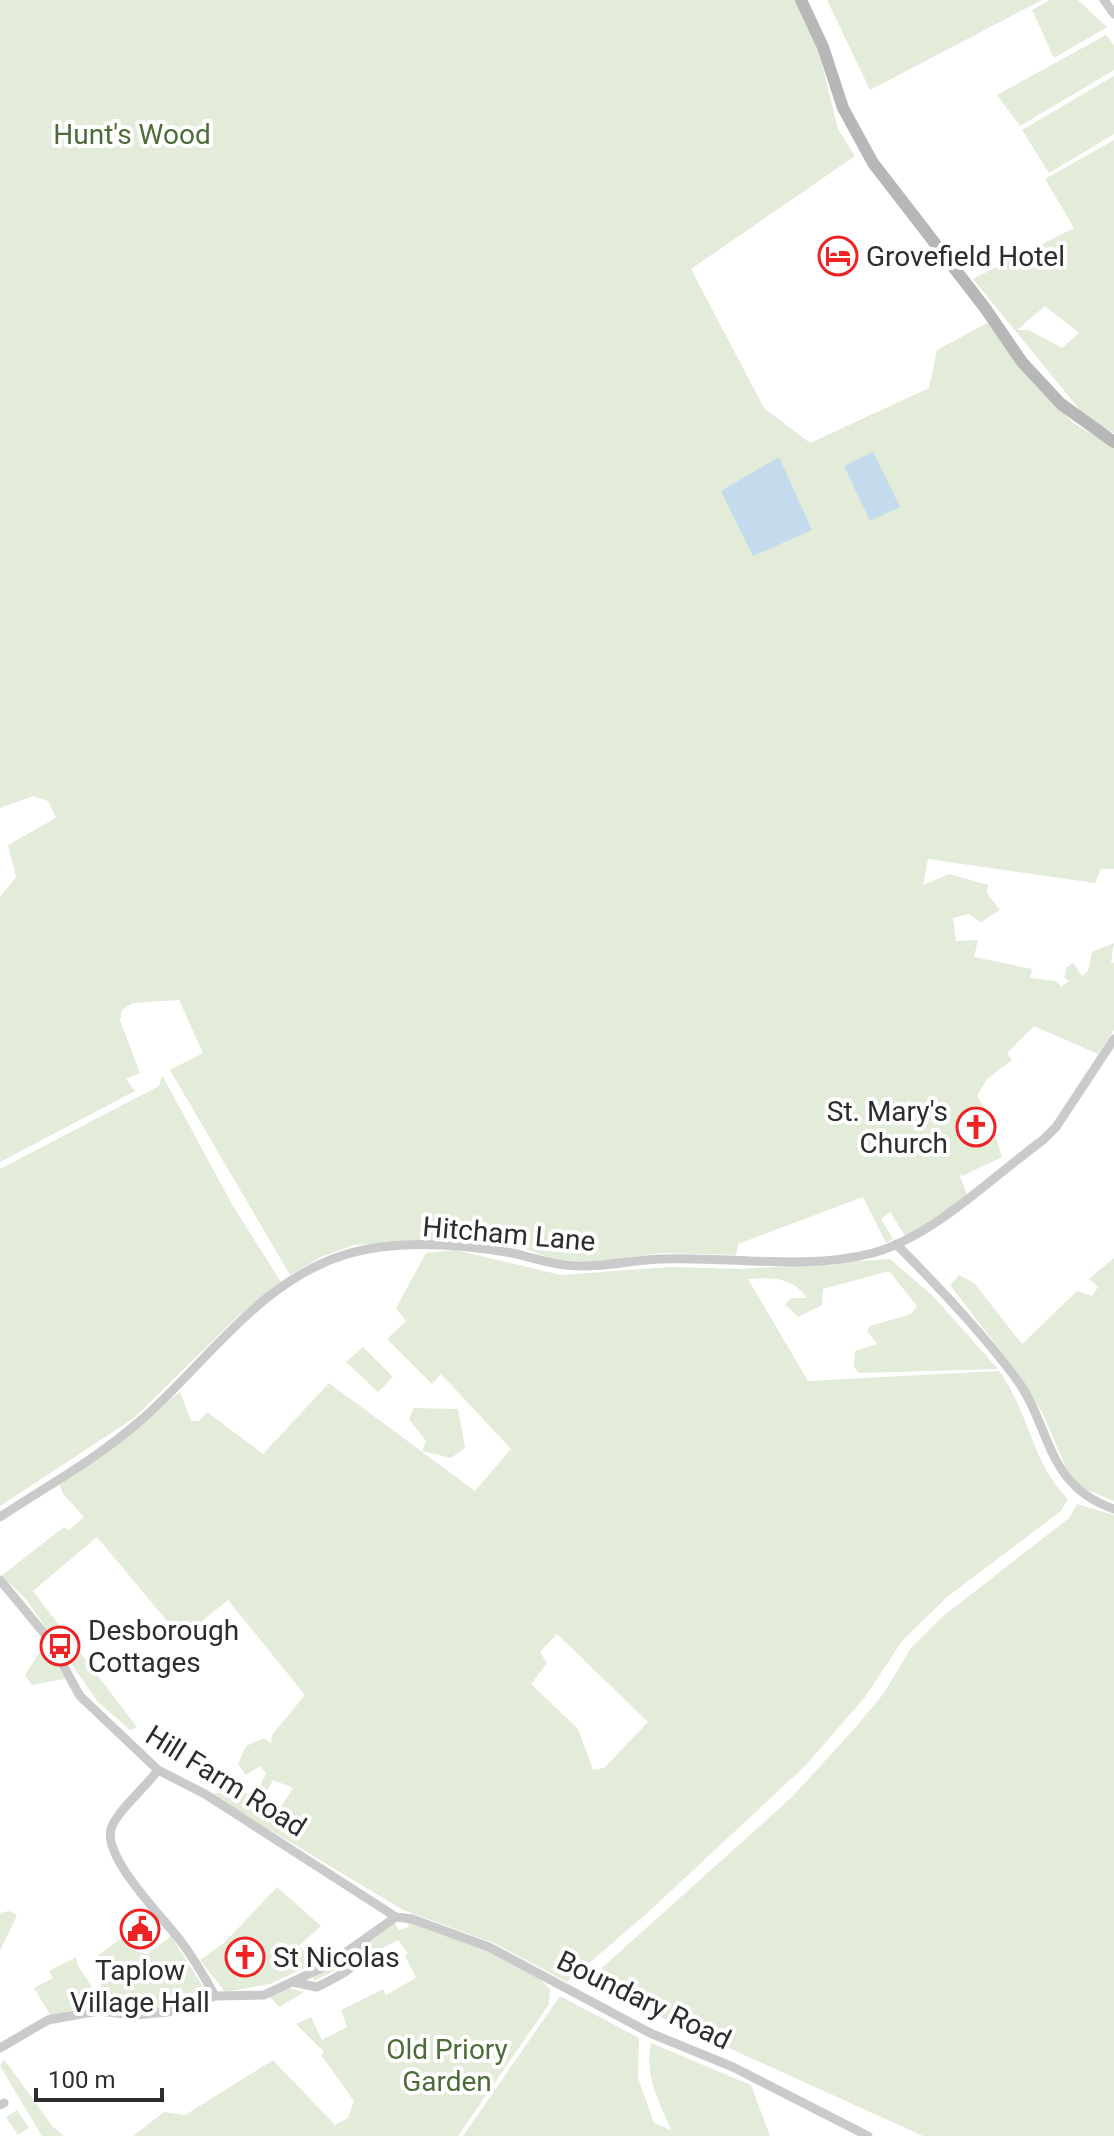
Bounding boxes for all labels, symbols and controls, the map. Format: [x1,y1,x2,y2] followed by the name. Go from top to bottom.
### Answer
[53,118,211,151] park label: Hunt's Wood
[817,235,859,277] hotel icon: Grovefield Hotel
[866,240,1065,273] place label: Grovefield Hotel
[827,1095,948,1160] place label: St. Mary's Church
[955,1106,997,1148] church icon: St. Mary's Church
[421,1210,597,1258] street label: Hitcham Lane
[88,1614,239,1679] place label: Desborough Cottages
[39,1625,81,1667] bus stop icon: Desborough Cottages
[140,1719,312,1843] street label: Hill Farm Road
[119,1908,161,1950] public building icon: Taplow Village Hall
[224,1936,266,1978] church icon: St Nicolas
[273,1941,400,1974] place label: St Nicolas
[552,1944,736,2056] street label: Boundary Road
[70,1954,210,2019] place label: Taplow Village Hall
[386,2033,508,2098] park label: Old Priory Garden
[36,2052,162,2102] scale bar
[48,2066,115,2094] text: 100 m

